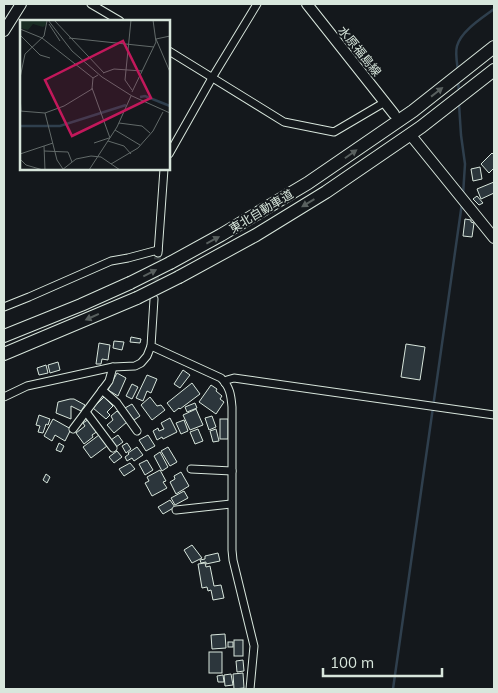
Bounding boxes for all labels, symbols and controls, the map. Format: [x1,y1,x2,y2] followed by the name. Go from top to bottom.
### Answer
[20,20,170,170] inset map
[335,23,385,79] street label: 水原福島線
[430,86,443,97] one-way arrow
[344,149,357,158] one-way arrow
[226,186,296,236] street label: 東北自動車道
[302,199,315,208] one-way arrow
[206,236,220,244] one-way arrow
[143,269,157,277] one-way arrow
[85,314,99,322] one-way arrow
[323,646,442,678] scale bar
[330,653,374,672] text: 100 m

